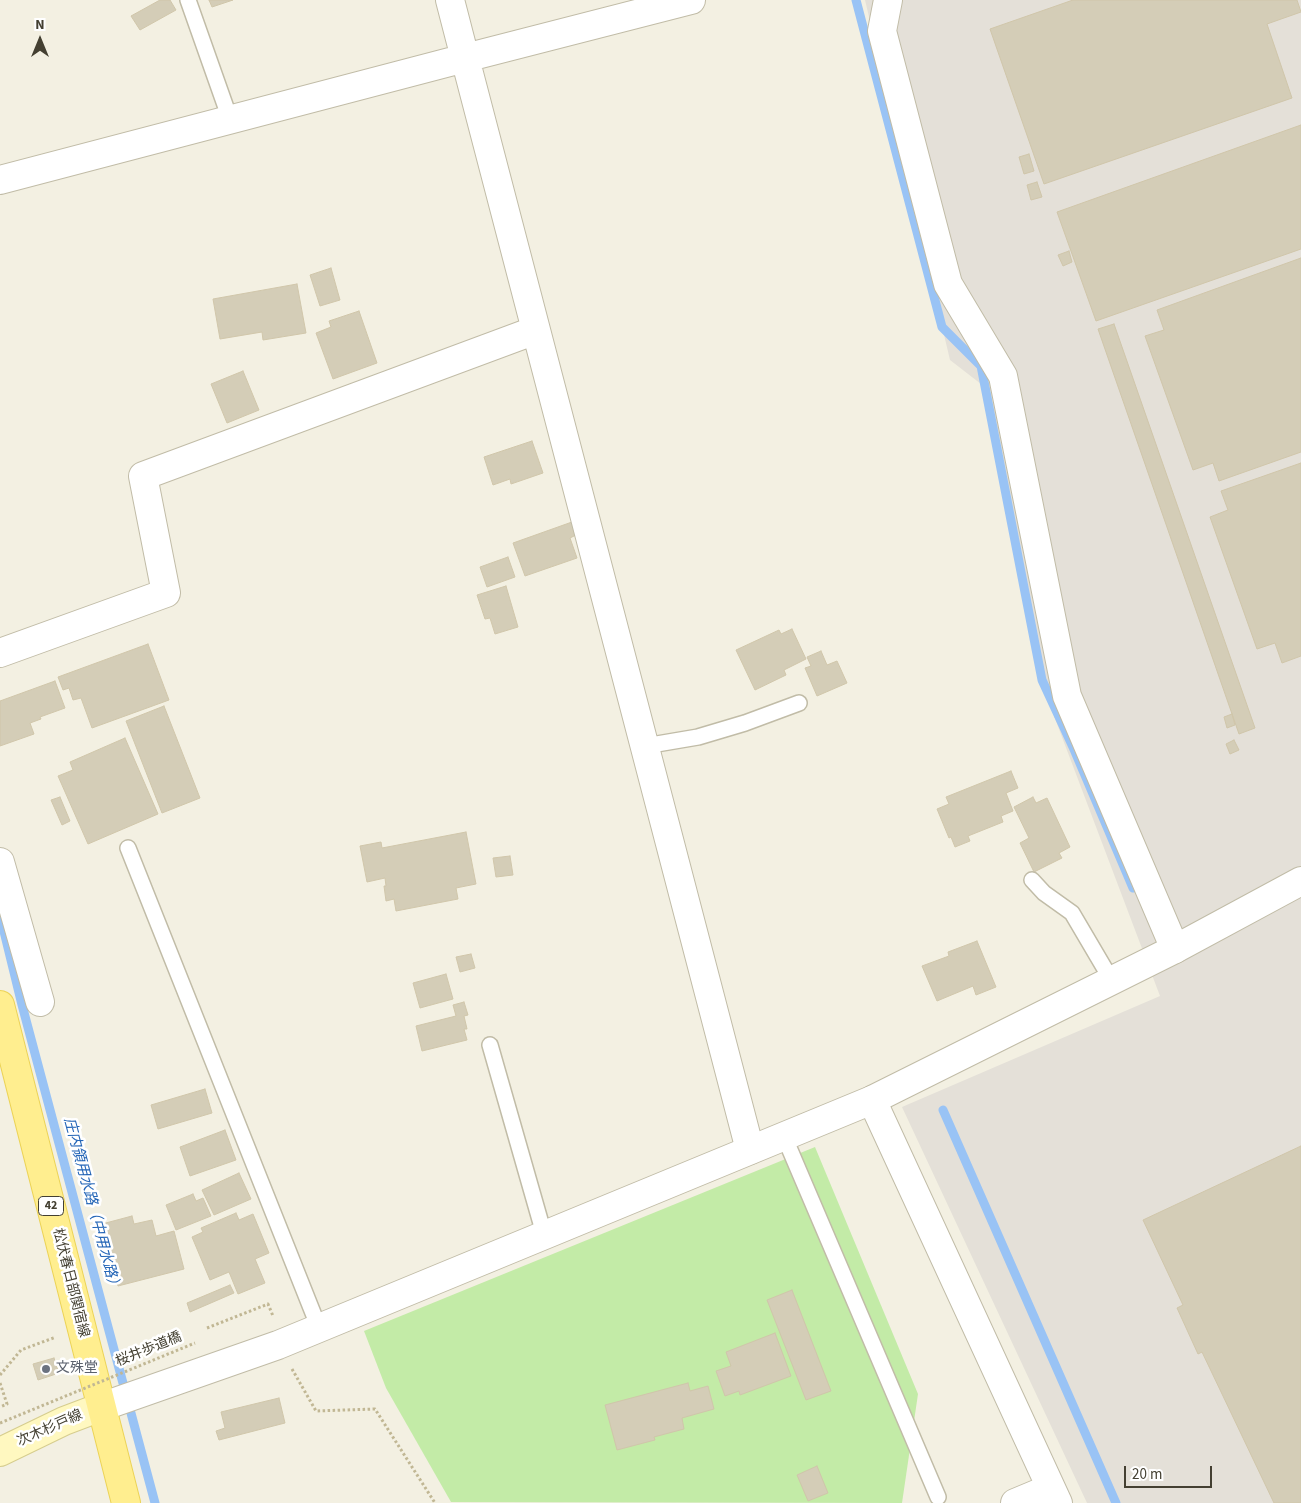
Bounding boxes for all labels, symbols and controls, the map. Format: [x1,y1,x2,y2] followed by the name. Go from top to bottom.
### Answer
[15,15,65,65] north arrow
[35,15,45,35] text: N
[59,1116,123,1294] water label: 庄内領用水路（中用水路）
[38,1196,64,1216] road number: 42
[48,1227,92,1339] street label: 松伏春日部関宿線
[113,1329,185,1371] street label: 桜井歩道橋
[56,1361,98,1377] place label: 文殊堂
[40,1363,52,1375] marker: 文殊堂
[15,1407,85,1451] street label: 次木杉戸線
[1126,1456,1214,1488] scale bar
[1132,1464,1162,1485] text: 20 m

